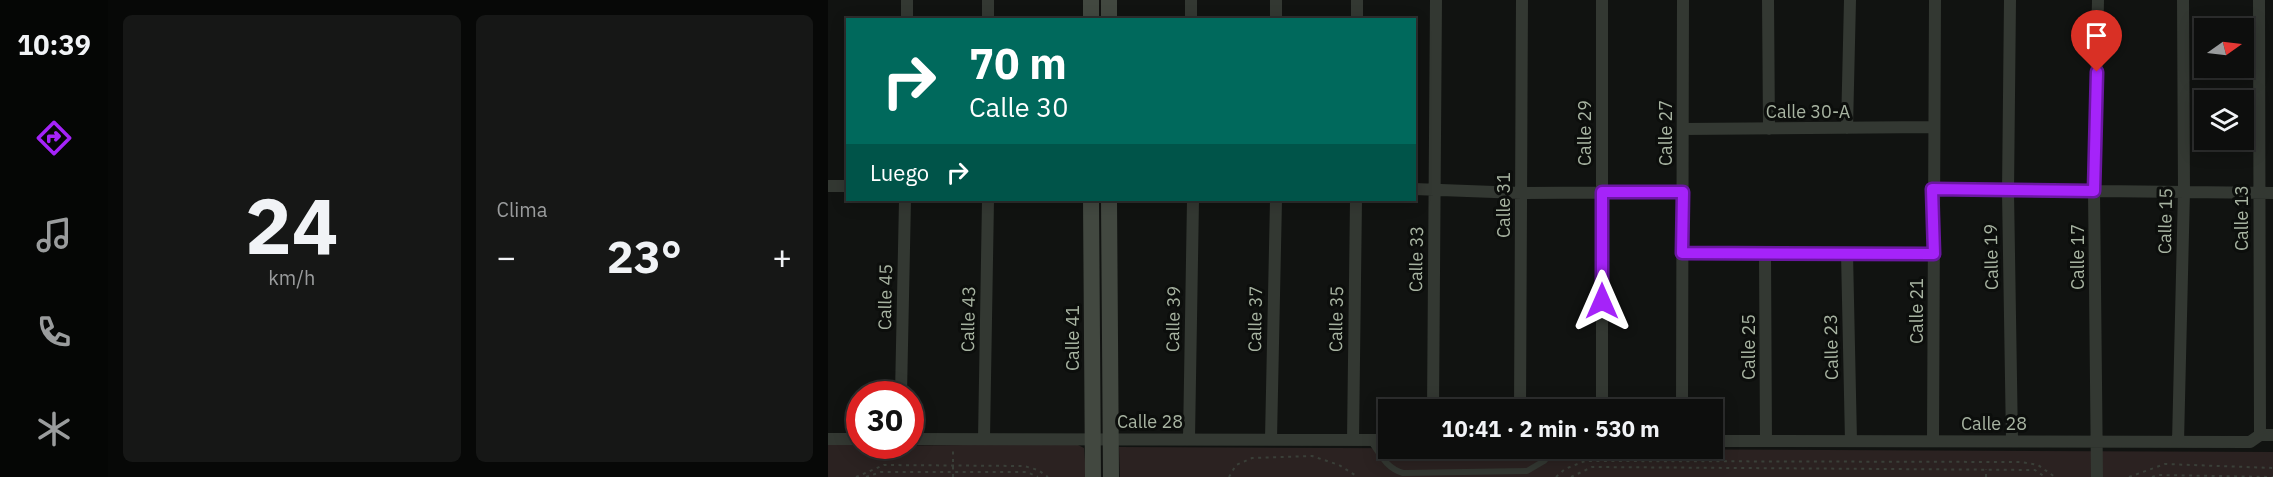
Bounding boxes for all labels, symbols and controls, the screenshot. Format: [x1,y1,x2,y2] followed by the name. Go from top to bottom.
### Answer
[2071,10,2122,72] pin
[2194,18,2254,78] north arrow
[2194,18,2254,150] map controls
[2080,19,2113,52] icon: arrive
[17,27,91,62] text: 10:39
[969,36,1067,91] text: 70 m
[870,42,948,120] icon: right
[969,89,1068,124] text: Calle 30
[2194,90,2254,150] button: layers
[1573,100,1596,166] street label: Calle 29
[1654,100,1677,166] street label: Calle 27
[1766,100,1851,123] street label: Calle 30-A
[33,117,75,159] icon: directions
[941,156,974,189] icon: right
[870,158,929,187] text: Luego
[1492,172,1515,238] street label: Calle 31
[245,174,339,275] text: 24
[2230,185,2253,251] street label: Calle 13
[2153,188,2177,254] street label: Calle 15
[497,196,548,223] text: Clima
[33,214,75,256] icon: music
[1979,224,2003,290] street label: Calle 19
[2066,224,2089,290] street label: Calle 17
[1404,226,1428,292] street label: Calle 33
[607,227,682,285] text: 23°
[497,235,516,278] text: −
[772,235,792,278] text: +
[268,264,315,291] text: km/h
[873,264,897,330] street label: Calle 45
[1570,269,1634,333] position arrow
[1905,278,1928,344] street label: Calle 21
[956,286,980,352] street label: Calle 43
[1161,286,1185,352] street label: Calle 39
[1243,286,1267,352] street label: Calle 37
[1324,286,1348,352] street label: Calle 35
[1061,305,1084,371] street label: Calle 41
[33,311,75,353] icon: phone
[1737,314,1760,380] street label: Calle 25
[1819,314,1843,380] street label: Calle 23
[846,381,924,459] speed limit sign: 30
[33,408,75,450] icon: climate
[1117,410,1183,433] street label: Calle 28
[1961,412,2027,435] street label: Calle 28
[1441,414,1660,443] text: 10:41 · 2 min · 530 m

